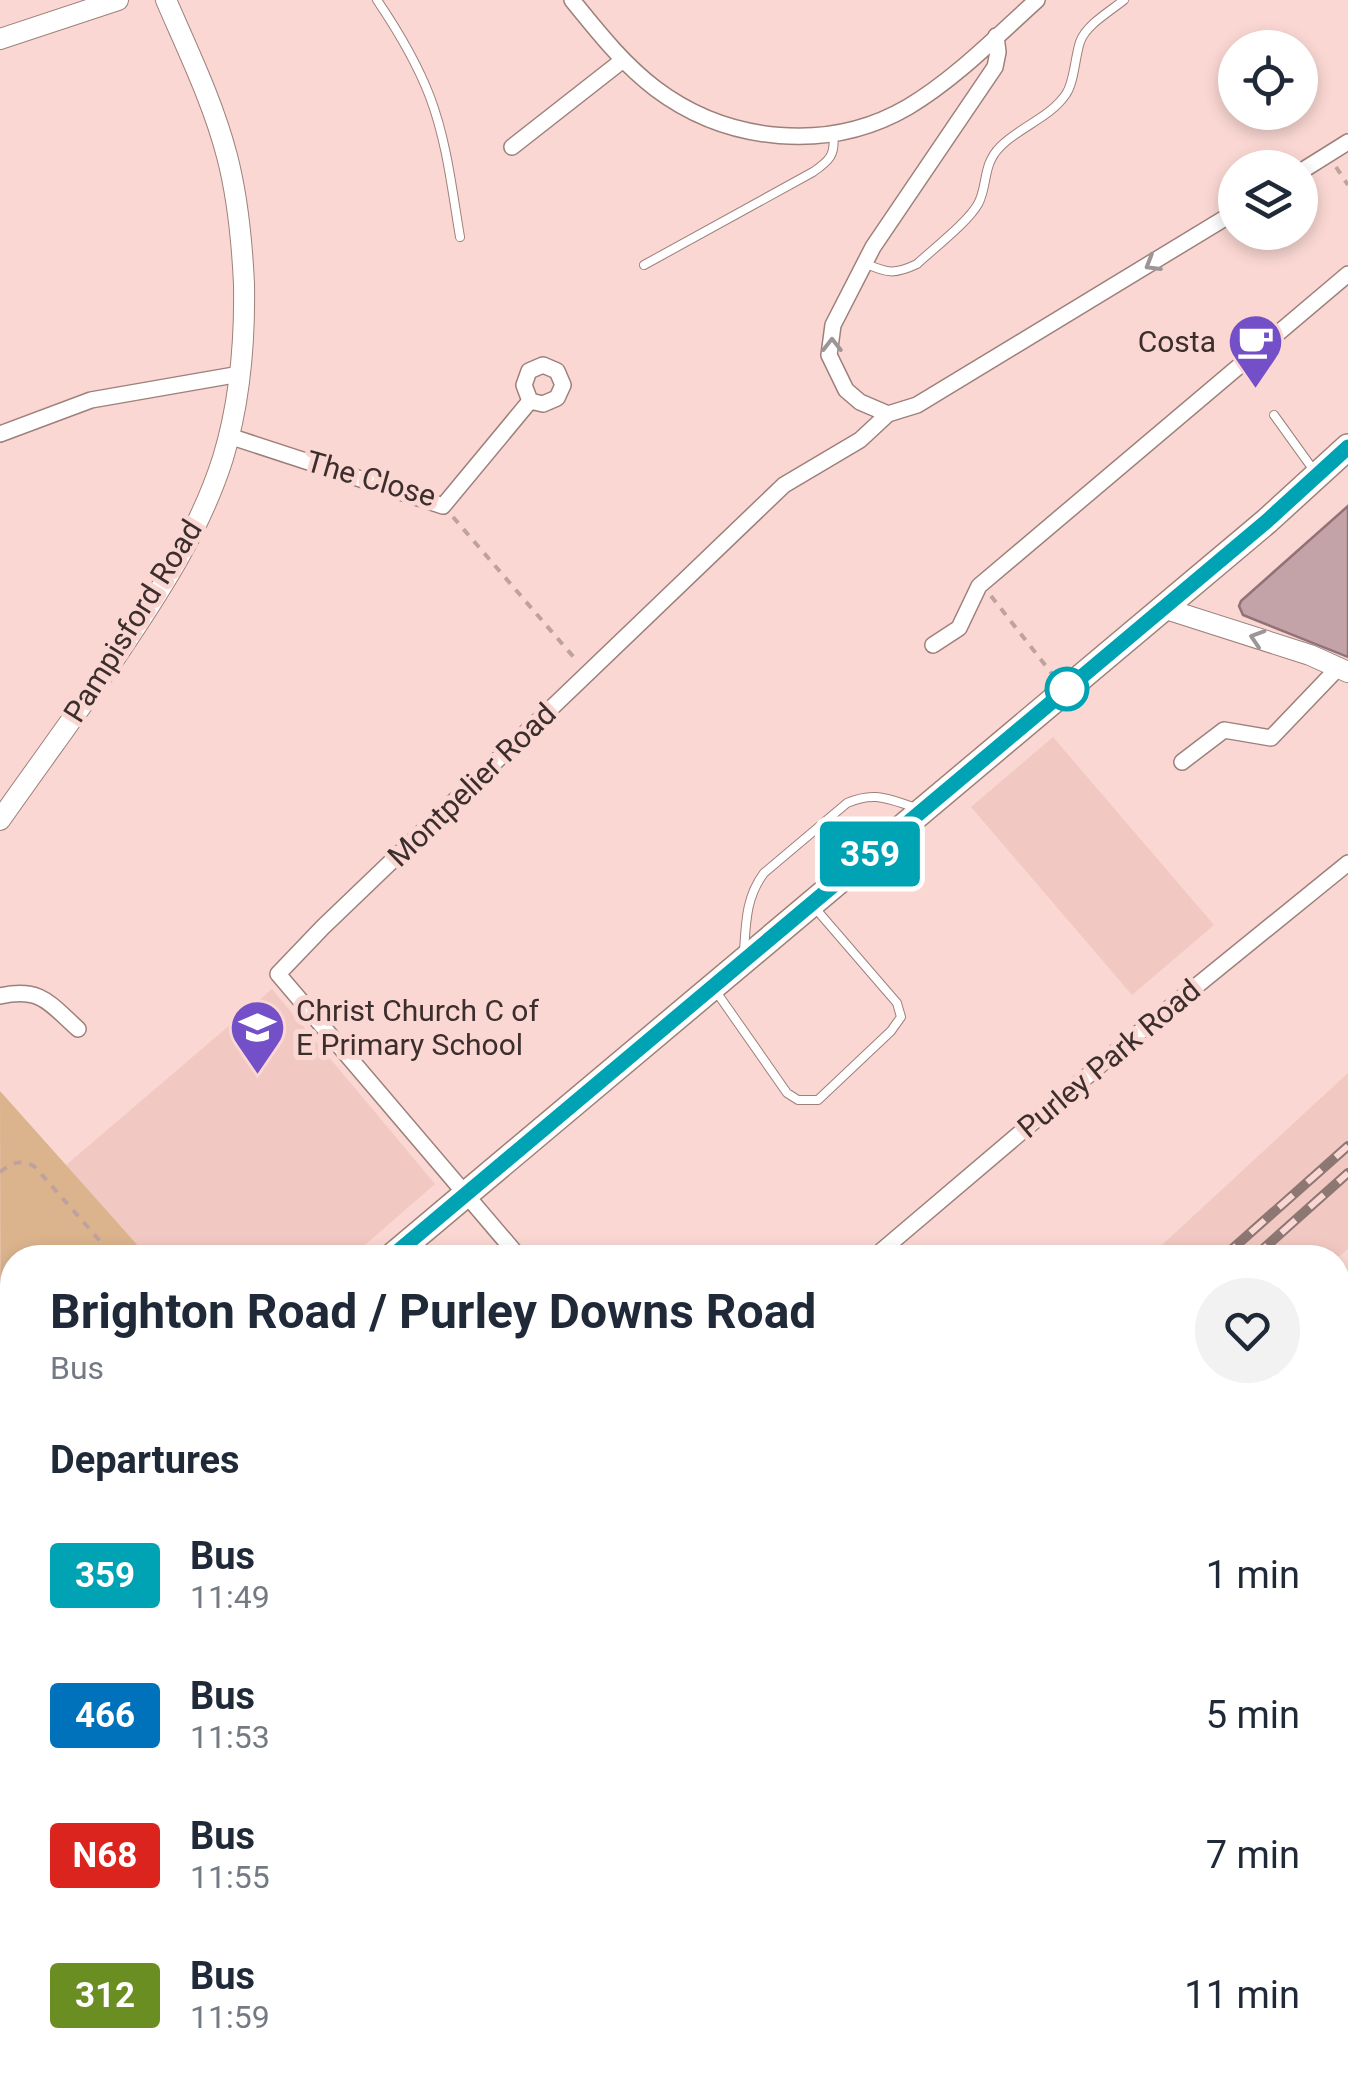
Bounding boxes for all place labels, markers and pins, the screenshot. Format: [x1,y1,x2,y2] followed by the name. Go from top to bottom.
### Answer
[1225,312,1285,391] cafe icon: Costa
[1138,324,1216,359] place label: Costa
[1046,668,1088,710] unlabelled marker
[296,993,539,1062] place label: Christ Church C of E Primary School
[227,998,287,1077] school or university icon: Christ Church C of E Primary School

